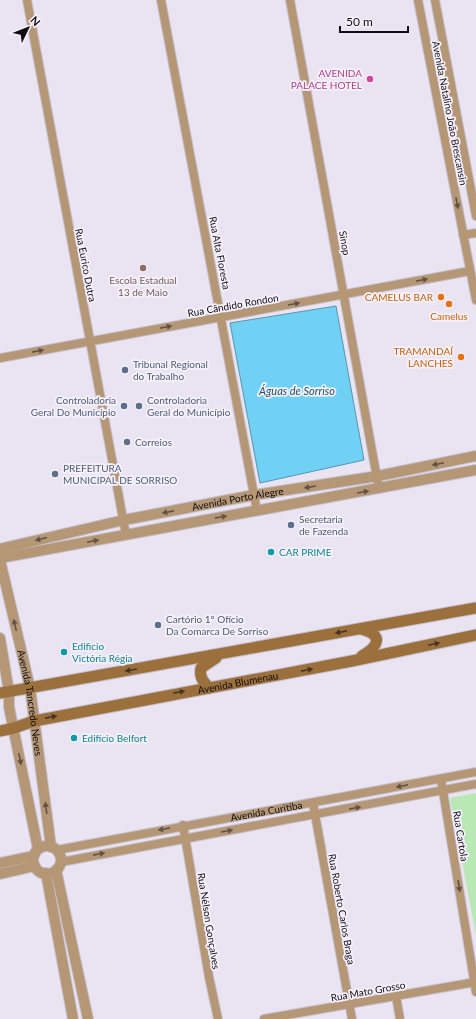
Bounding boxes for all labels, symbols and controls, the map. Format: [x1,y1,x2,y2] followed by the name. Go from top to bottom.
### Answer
[8,8,48,48] north arrow
[340,8,408,34] scale bar
[28,13,43,28] text: N
[346,14,373,29] text: 50 m
[430,40,470,186] street label: Avenida Natalino João Brescansin
[291,67,362,91] place label: AVENIDA PALACE HOTEL
[365,74,375,84] marker: AVENIDA PALACE HOTEL
[455,197,461,209] one-way arrow
[207,215,233,291] street label: Rua Alta Floresta
[73,227,99,303] street label: Rua Eurico Dutra
[337,230,353,257] street label: Sinop
[138,263,148,273] marker: Escola Estadual 13 de Maio
[109,274,177,298] place label: Escola Estadual 13 de Maio
[416,277,428,283] one-way arrow
[187,291,279,319] street label: Rua Cândido Rondon
[365,291,434,303] place label: CAMELUS BAR
[436,292,446,302] marker: CAMELUS BAR
[444,299,454,309] marker: Camelus
[288,300,300,306] one-way arrow
[430,310,468,322] place label: Camelus
[160,324,172,330] one-way arrow
[393,345,454,369] place label: TRAMANDAÍ LANCHES
[32,348,44,354] one-way arrow
[456,352,466,362] marker: TRAMANDAÍ LANCHES
[133,358,208,382] place label: Tribunal Regional do Trabalho
[120,365,130,375] marker: Tribunal Regional do Trabalho
[258,384,335,397] water label: Águas de Sorriso
[31,394,116,418] place label: Controladoria Geral Do Município
[147,394,231,418] place label: Controladoria Geral do Município
[119,401,129,411] marker: Controladoria Geral Do Município
[134,401,144,411] marker: Controladoria Geral do Município
[135,436,172,448] place label: Correios
[122,437,132,447] marker: Correios
[432,461,444,467] one-way arrow
[63,462,177,486] place label: PREFEITURA MUNICIPAL DE SORRISO
[50,469,60,479] marker: PREFEITURA MUNICIPAL DE SORRISO
[304,484,316,490] one-way arrow
[191,485,284,513] street label: Avenida Porto Alegre
[357,488,369,494] one-way arrow
[162,509,174,515] one-way arrow
[299,513,348,537] place label: Secretaria de Fazenda
[215,514,227,520] one-way arrow
[286,520,296,530] marker: Secretaria de Fazenda
[35,536,47,542] one-way arrow
[87,538,100,544] one-way arrow
[279,546,332,558] place label: CAR PRIME
[266,547,276,557] marker: CAR PRIME
[166,613,269,637] place label: Cartório 1º Ofício Da Comarca De Sorriso
[12,619,18,631] one-way arrow
[153,620,163,630] marker: Cartório 1º Ofício Da Comarca De Sorriso
[335,629,347,635] one-way arrow
[72,640,133,664] place label: Edificio Victória Régia
[428,641,440,647] one-way arrow
[59,647,69,657] marker: Edificio Victória Régia
[15,648,45,757] street label: Avenida Tancredo Neves
[301,666,313,672] one-way arrow
[124,667,137,673] one-way arrow
[197,669,279,696] street label: Avenida Blumenau
[173,689,185,695] one-way arrow
[45,714,57,720] one-way arrow
[82,732,147,744] place label: Edifício Belfort
[69,733,79,743] marker: Edifício Belfort
[17,753,23,765] one-way arrow
[396,783,408,789] one-way arrow
[229,798,303,824] street label: Avenida Curitiba
[43,802,49,814] one-way arrow
[349,804,361,810] one-way arrow
[451,810,471,862] street label: Rua Cartola
[158,827,170,833] one-way arrow
[221,827,233,833] one-way arrow
[93,851,105,857] one-way arrow
[326,853,358,965] street label: Rua Roberto Carlos Braga
[195,872,223,970] street label: Rua Nélson Gonçalves
[456,880,462,892] one-way arrow
[330,978,407,1003] street label: Rua Mato Grosso

